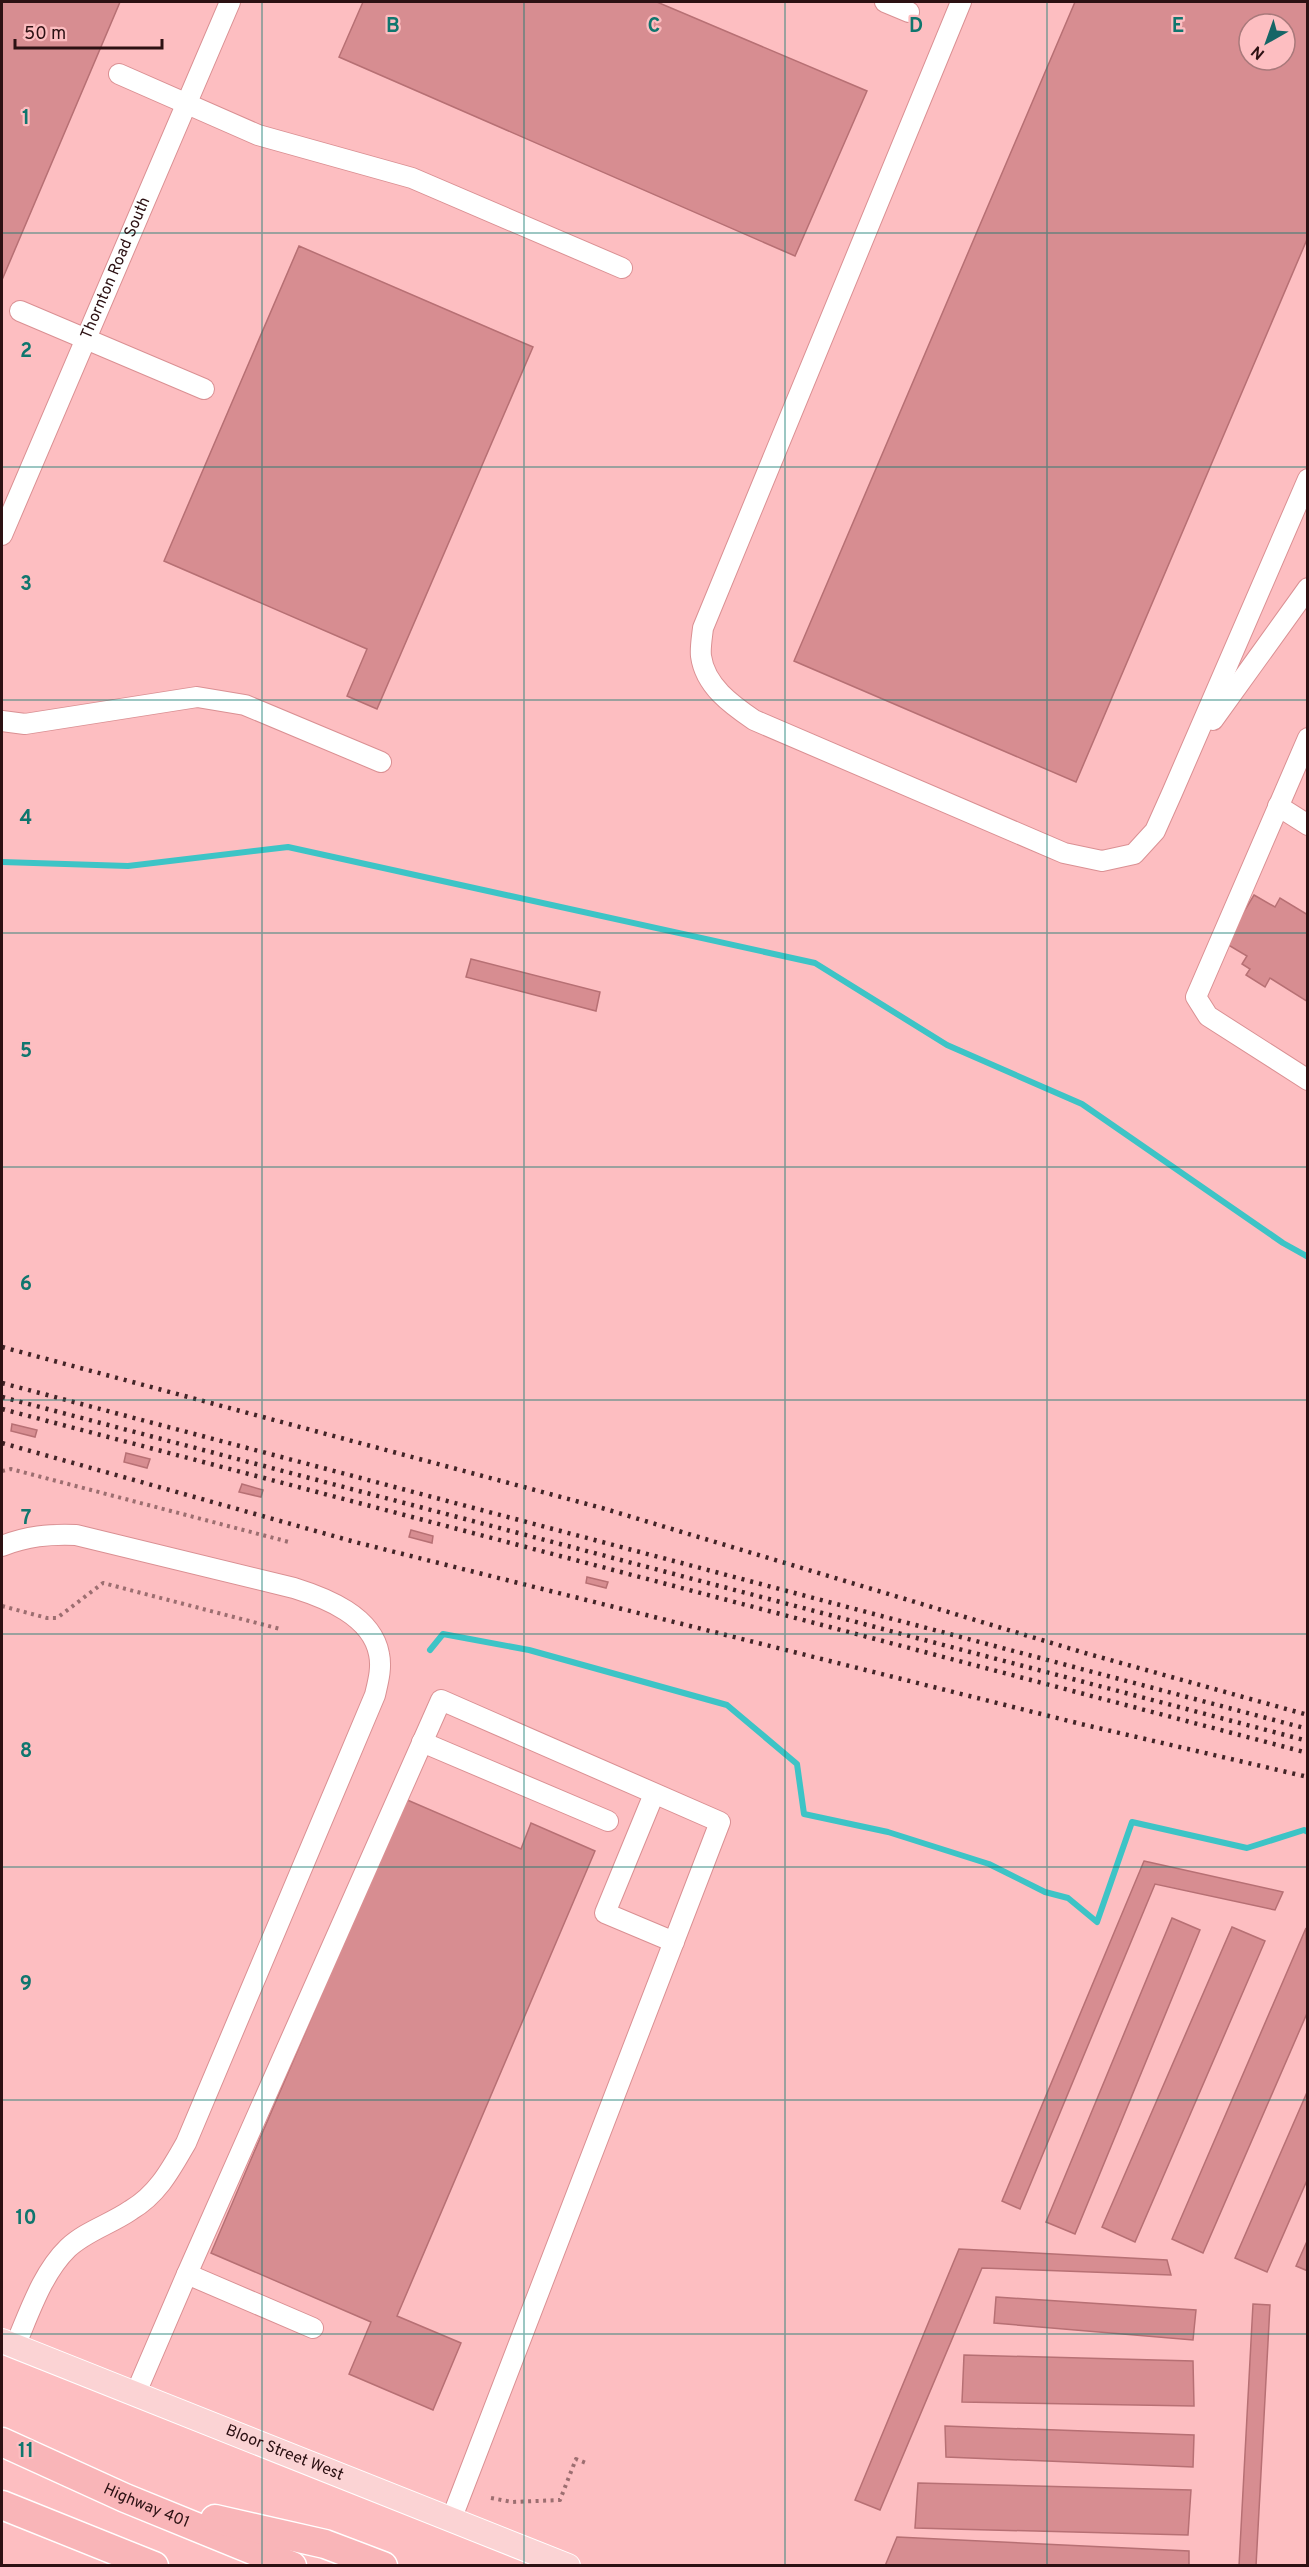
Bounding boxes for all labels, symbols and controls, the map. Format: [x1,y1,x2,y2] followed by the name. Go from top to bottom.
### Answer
[15,12,162,50] scale bar
[1237,12,1297,72] north arrow
[386,14,400,40] text: B
[648,14,660,40] text: C
[909,14,923,40] text: D
[1172,14,1184,40] text: E
[24,23,66,46] text: 50 m
[1248,41,1269,63] text: N
[22,106,30,132] text: 1
[77,194,155,343] street label: Thornton Road South
[20,339,32,365] text: 2
[20,572,32,598] text: 3
[20,806,32,832] text: 4
[20,1039,32,1065] text: 5
[20,1272,32,1298] text: 6
[21,1506,31,1532] text: 7
[20,1739,32,1765] text: 8
[20,1972,32,1998] text: 9
[15,2206,37,2232] text: 10
[223,2421,346,2486] street label: Bloor Street West
[18,2439,34,2465] text: 11
[100,2479,192,2533] street label: Highway 401

